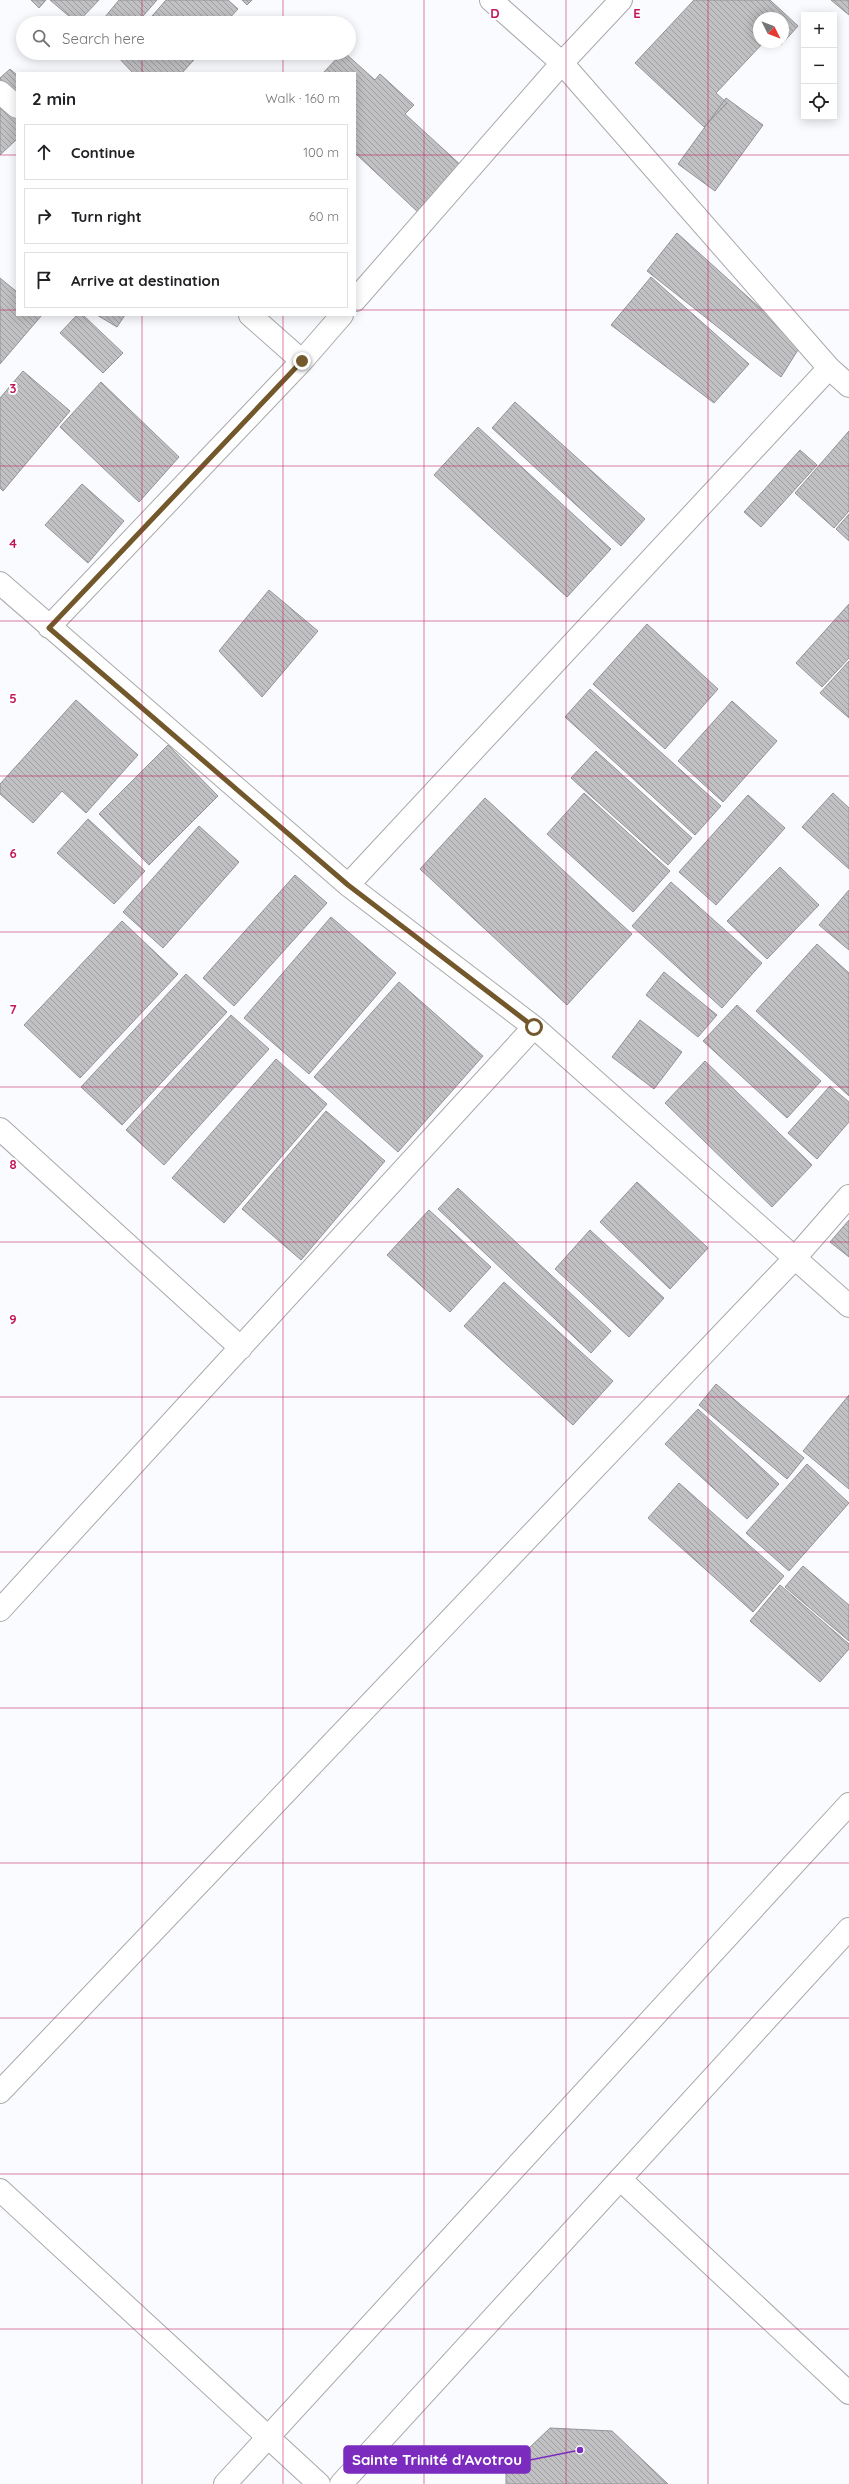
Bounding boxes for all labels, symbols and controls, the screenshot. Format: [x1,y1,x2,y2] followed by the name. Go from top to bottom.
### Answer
[490,5,500,21] text: D
[633,5,641,21] text: E
[753,12,789,48] north arrow
[801,12,837,120] map controls
[801,12,837,48] button: +
[16,16,356,60] search box
[30,27,52,49] icon: search
[62,29,145,48] text: Search here
[801,48,837,84] button: −
[801,84,837,120] button: locate
[32,88,76,109] text: 2 min
[265,90,340,106] text: Walk · 160 m
[33,141,55,163] icon: ahead
[71,143,135,162] text: Continue
[303,144,339,160] text: 100 m
[33,205,55,227] icon: right
[71,207,142,226] text: Turn right
[309,208,339,224] text: 60 m
[33,269,55,291] icon: arrive
[71,271,220,290] text: Arrive at destination
[293,352,311,370] route end
[10,380,17,396] text: 3
[9,535,17,551] text: 4
[9,690,17,706] text: 5
[9,845,17,861] text: 6
[9,1001,17,1017] text: 7
[525,1018,543,1036] route start
[9,1156,17,1172] text: 8
[9,1311,17,1327] text: 9
[344,2446,530,2473] callout: Sainte Trinité d'Avotrou
[352,2450,522,2469] text: Sainte Trinité d'Avotrou

